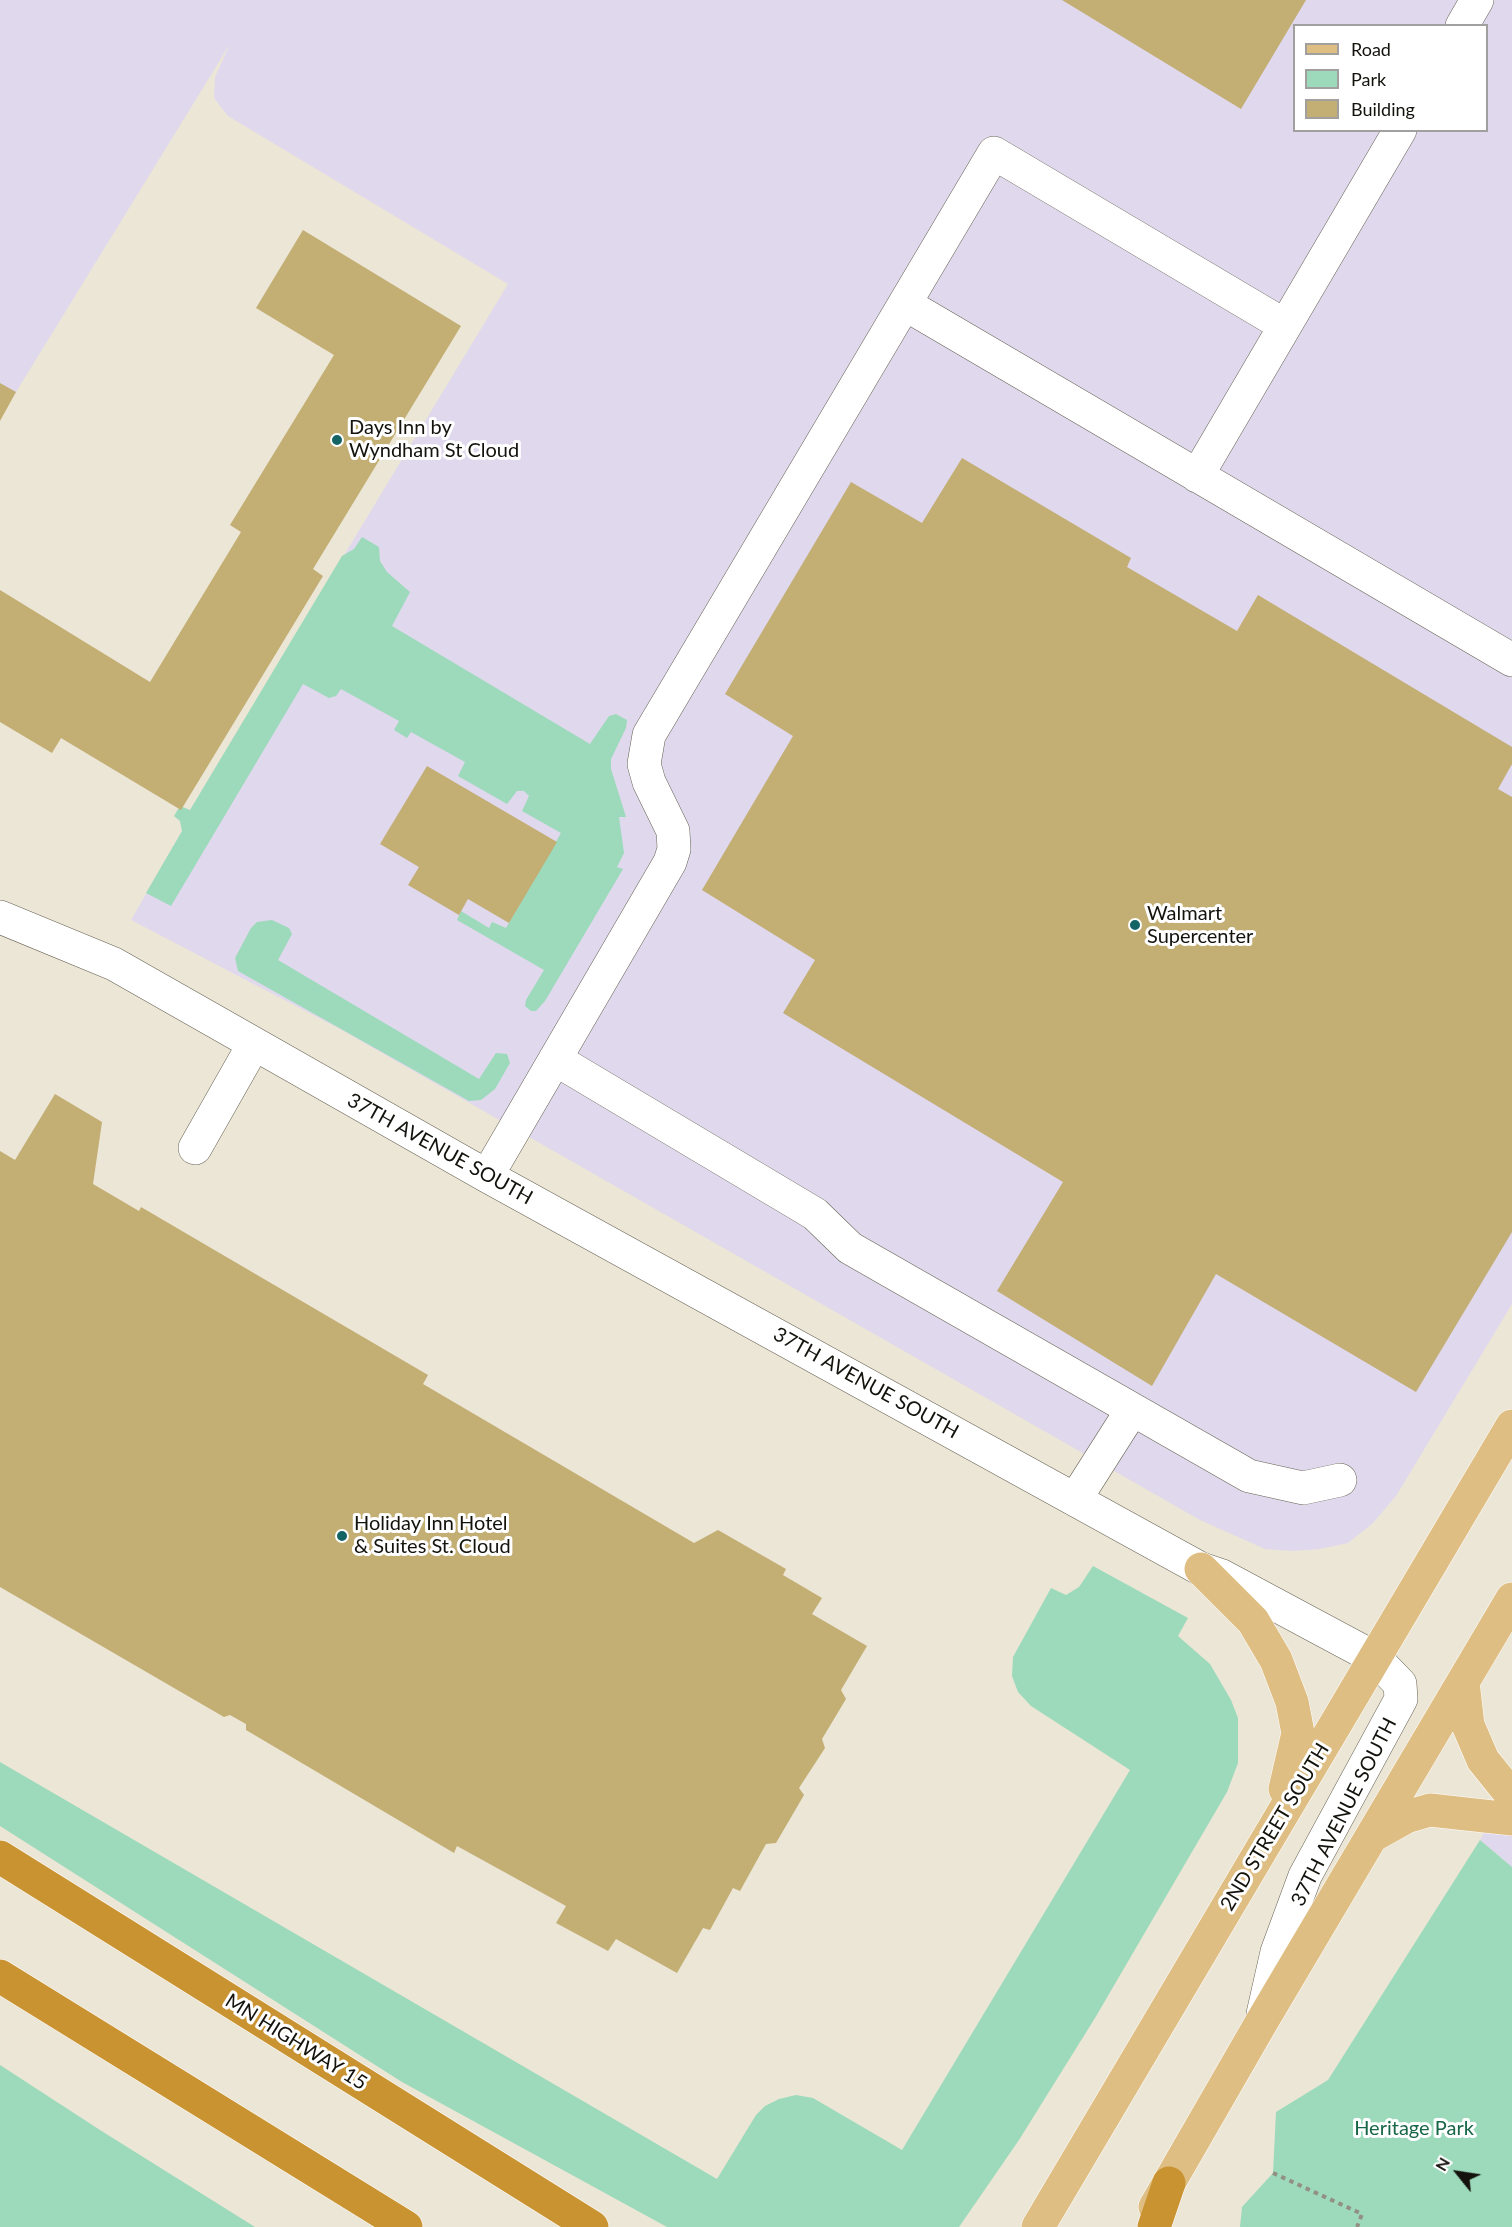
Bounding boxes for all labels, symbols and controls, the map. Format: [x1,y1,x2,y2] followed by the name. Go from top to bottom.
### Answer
[1293,24,1488,132] legend
[1351,38,1391,60] text: Road
[1351,68,1386,90] text: Park
[1351,98,1415,120] text: Building
[349,416,519,463] place label: Days Inn by Wyndham St Cloud
[330,433,344,447] marker: Days Inn by Wyndham St Cloud
[1147,902,1253,949] place label: Walmart Supercenter
[1128,918,1142,932] marker: Walmart Supercenter
[343,1088,537,1210] street label: 37TH AVENUE SOUTH
[769,1322,963,1444] street label: 37TH AVENUE SOUTH
[354,1512,511,1559] place label: Holiday Inn Hotel & Suites St. Cloud
[335,1529,349,1543] marker: Holiday Inn Hotel & Suites St. Cloud
[1286,1714,1402,1910] street label: 37TH AVENUE SOUTH
[1216,1739,1334,1915] street label: 2ND STREET SOUTH
[221,1989,371,2095] street label: MN HIGHWAY 15
[1354,2117,1474,2141] park label: Heritage Park
[1428,2143,1488,2203] north arrow
[1431,2154,1453,2174] text: N

